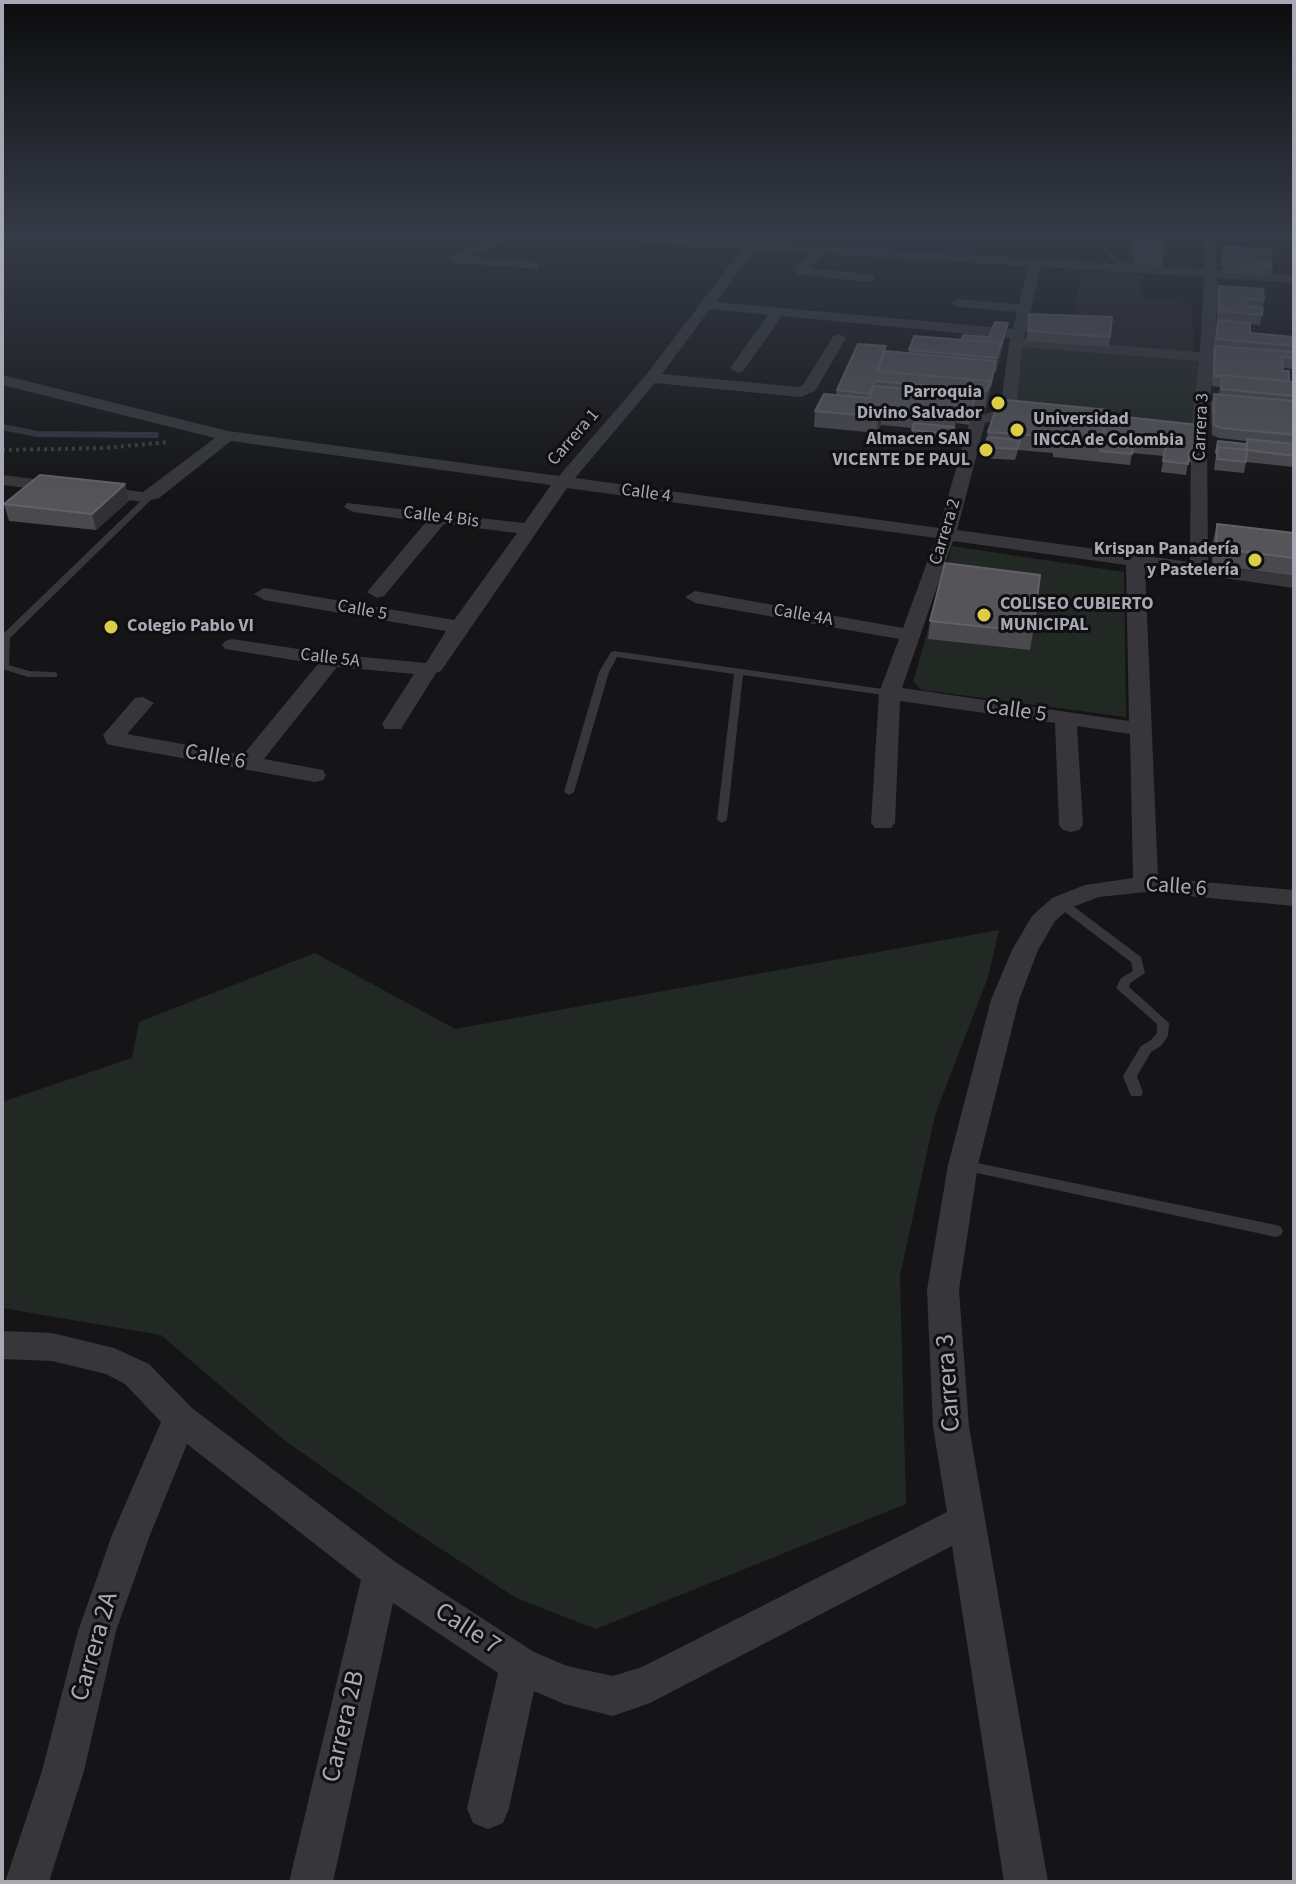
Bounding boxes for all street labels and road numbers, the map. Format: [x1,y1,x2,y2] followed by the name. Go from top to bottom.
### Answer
[1189,392,1215,462] street label: Carrera 3
[544,405,604,471] street label: Carrera 1
[620,480,672,508] street label: Calle 4
[926,496,966,568] street label: Carrera 2
[402,503,480,533] street label: Calle 4 Bis
[336,596,388,626] street label: Calle 5
[772,600,834,632] street label: Calle 4A
[299,645,361,673] street label: Calle 5A
[984,695,1048,729] street label: Calle 5
[183,740,247,776] street label: Calle 6
[1145,873,1207,903] street label: Calle 6
[931,1333,969,1433] street label: Carrera 3
[66,1589,126,1705] street label: Carrera 2A
[428,1597,506,1663] street label: Calle 7
[317,1668,373,1786] street label: Carrera 2B

